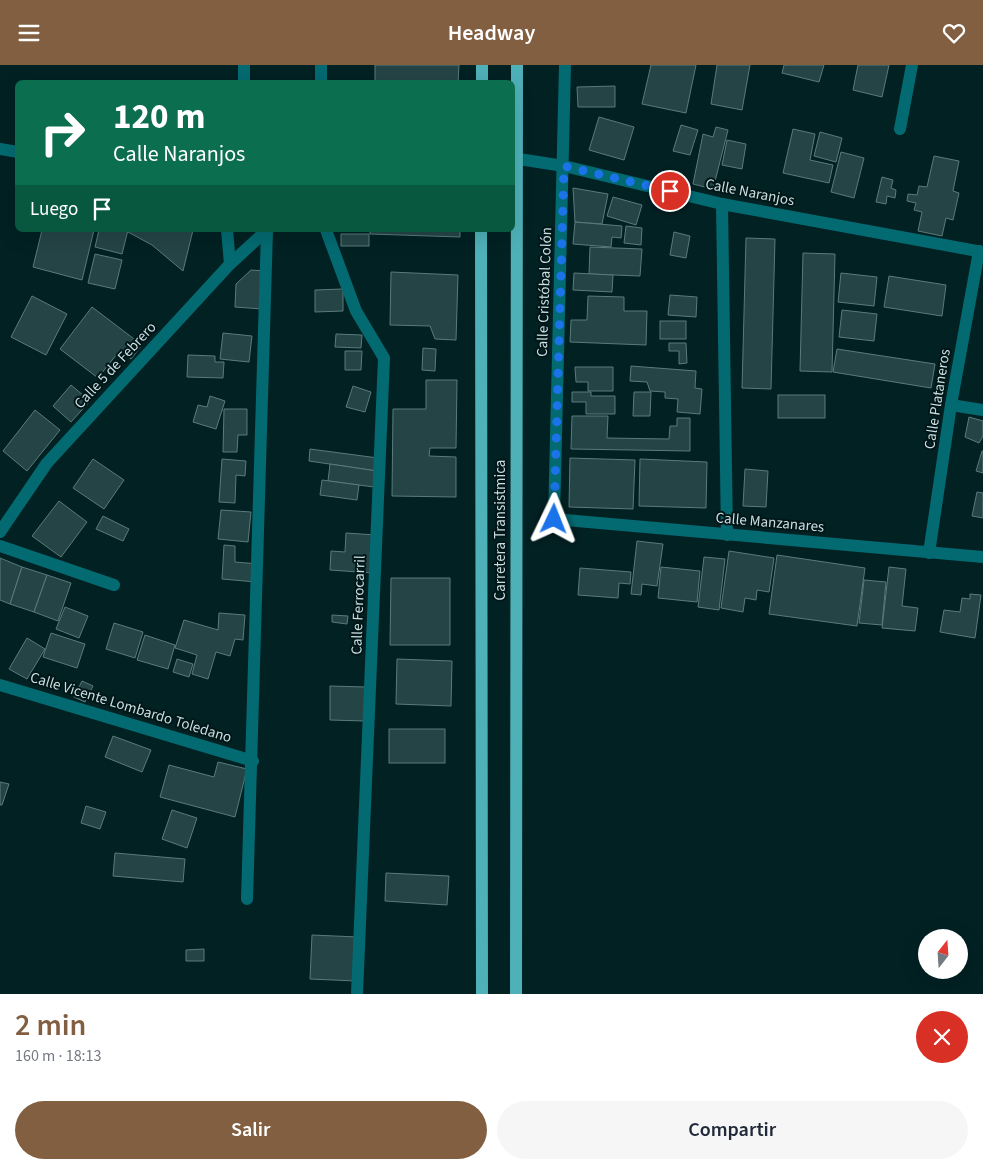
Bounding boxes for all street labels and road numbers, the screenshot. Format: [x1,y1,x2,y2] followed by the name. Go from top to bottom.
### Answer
[704,174,796,211] street label: Calle Naranjos
[532,227,557,357] street label: Calle Cristóbal Colón
[69,317,161,413] street label: Calle 5 de Febrero
[919,347,956,451] street label: Calle Plataneros
[490,460,511,600] street label: Carretera Transistmica
[715,507,825,538] street label: Calle Manzanares
[346,555,371,655] street label: Calle Ferrocarril
[28,667,234,748] street label: Calle Vicente Lombardo Toledano

